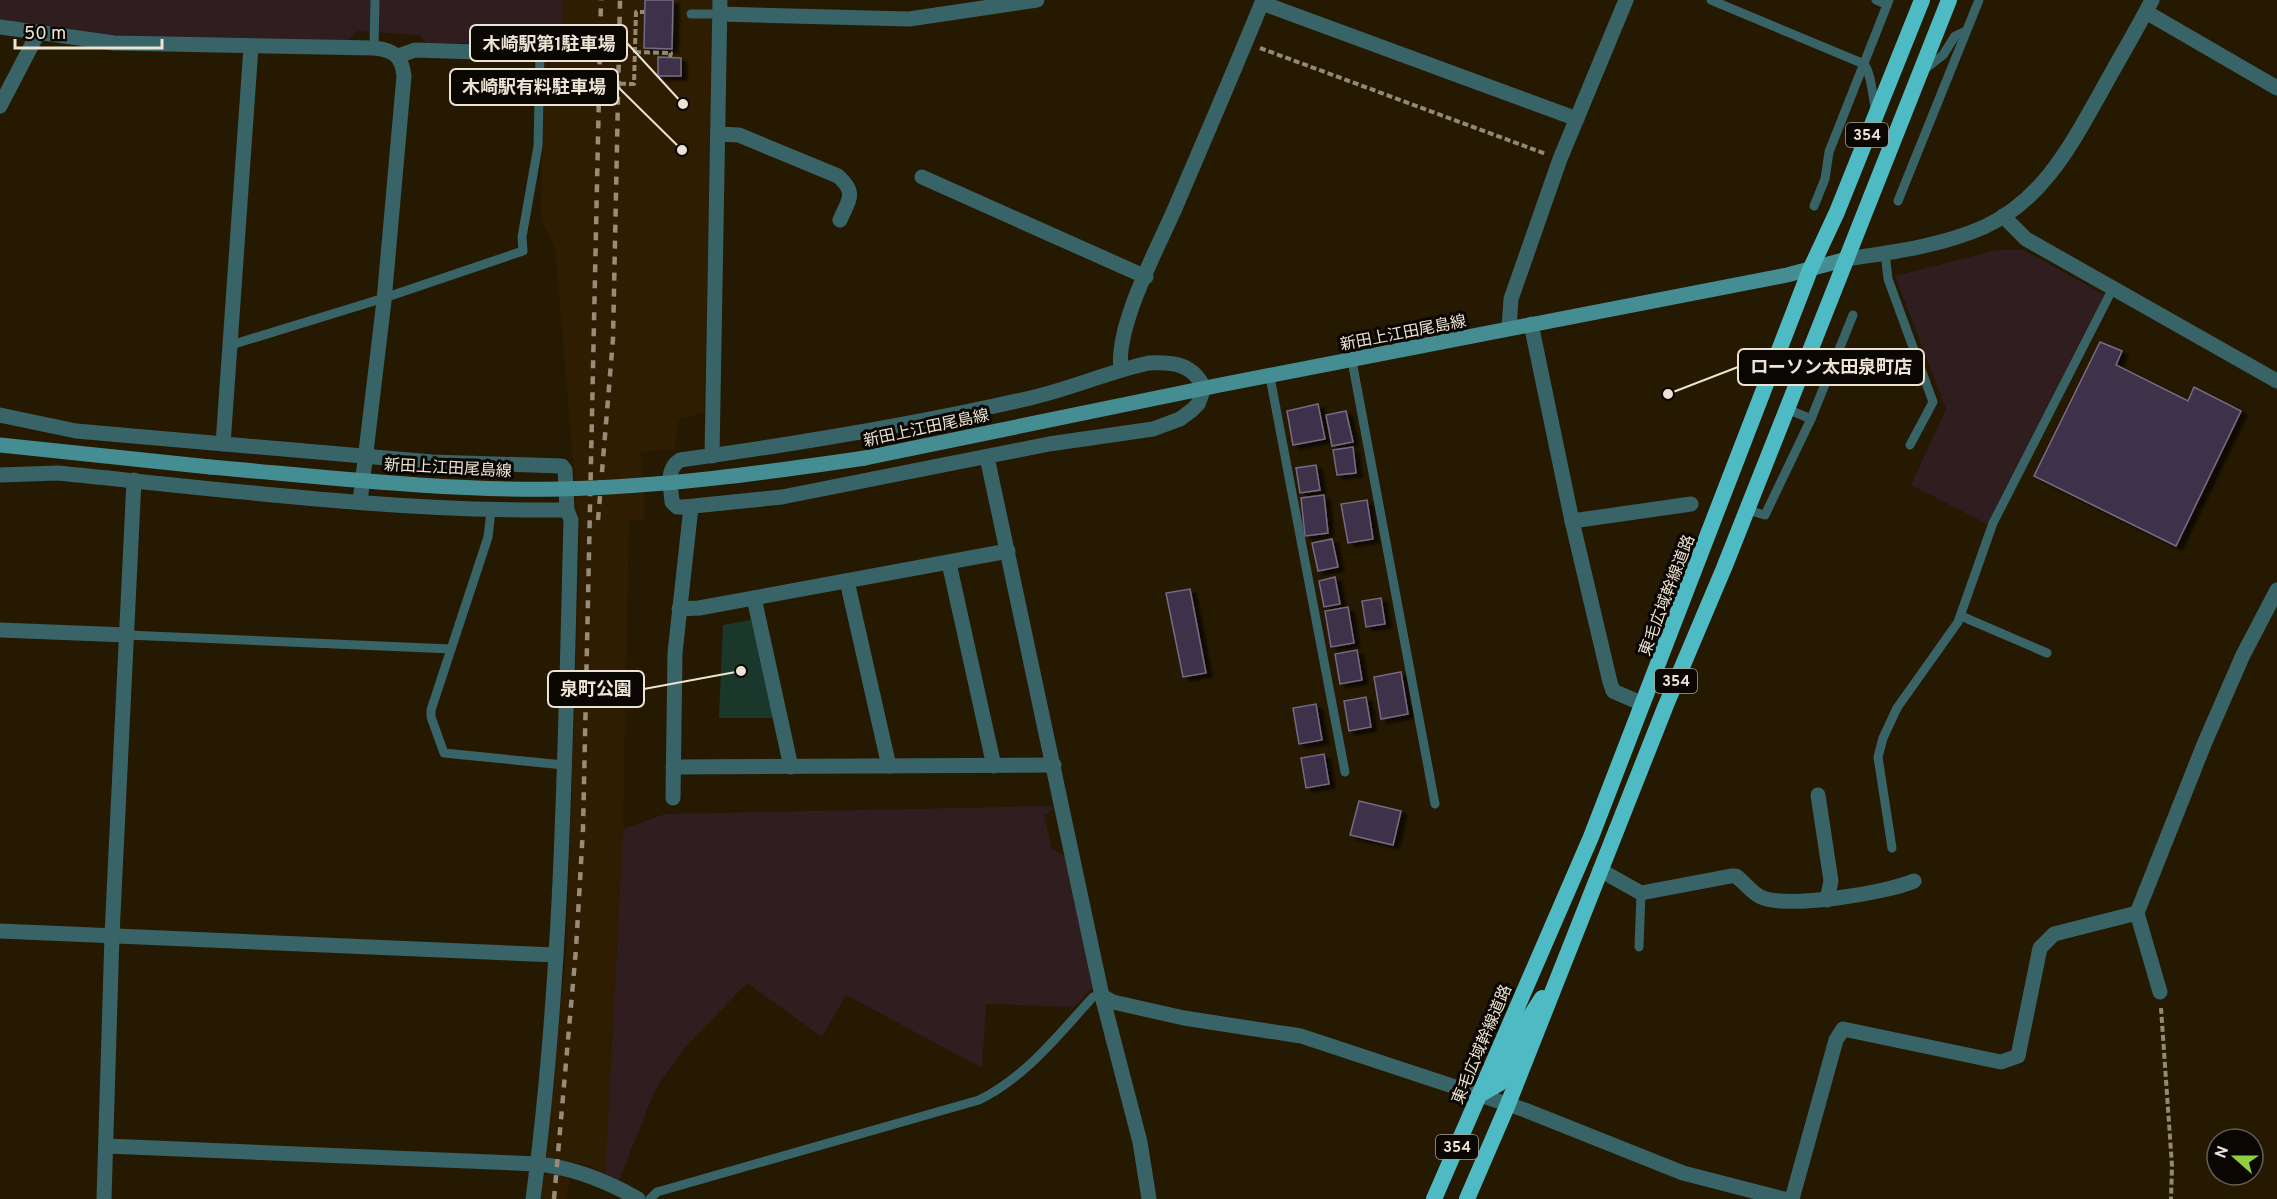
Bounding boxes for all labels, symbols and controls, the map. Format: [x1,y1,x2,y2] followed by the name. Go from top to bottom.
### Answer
[15,12,162,50] scale bar
[24,23,66,46] text: 50 m
[470,25,627,61] callout: 木崎駅第1駐車場
[482,34,616,57] text: 木崎駅第1駐車場
[450,69,618,105] callout: 木崎駅有料駐車場
[462,77,606,100] text: 木崎駅有料駐車場
[1846,123,1888,147] road number: 354
[1339,312,1468,356] street label: 新田上江田尾島線
[1738,349,1924,385] callout: ローソン太田泉町店
[1750,357,1912,380] text: ローソン太田泉町店
[862,406,991,452] street label: 新田上江田尾島線
[383,456,512,482] street label: 新田上江田尾島線
[1636,532,1700,659] street label: 東毛広域幹線道路
[1655,669,1697,693] road number: 354
[548,671,644,707] callout: 泉町公園
[560,679,632,702] text: 泉町公園
[1449,982,1517,1108] street label: 東毛広域幹線道路
[2205,1127,2265,1187] north arrow
[1436,1135,1478,1159] road number: 354
[2211,1143,2234,1161] text: N

